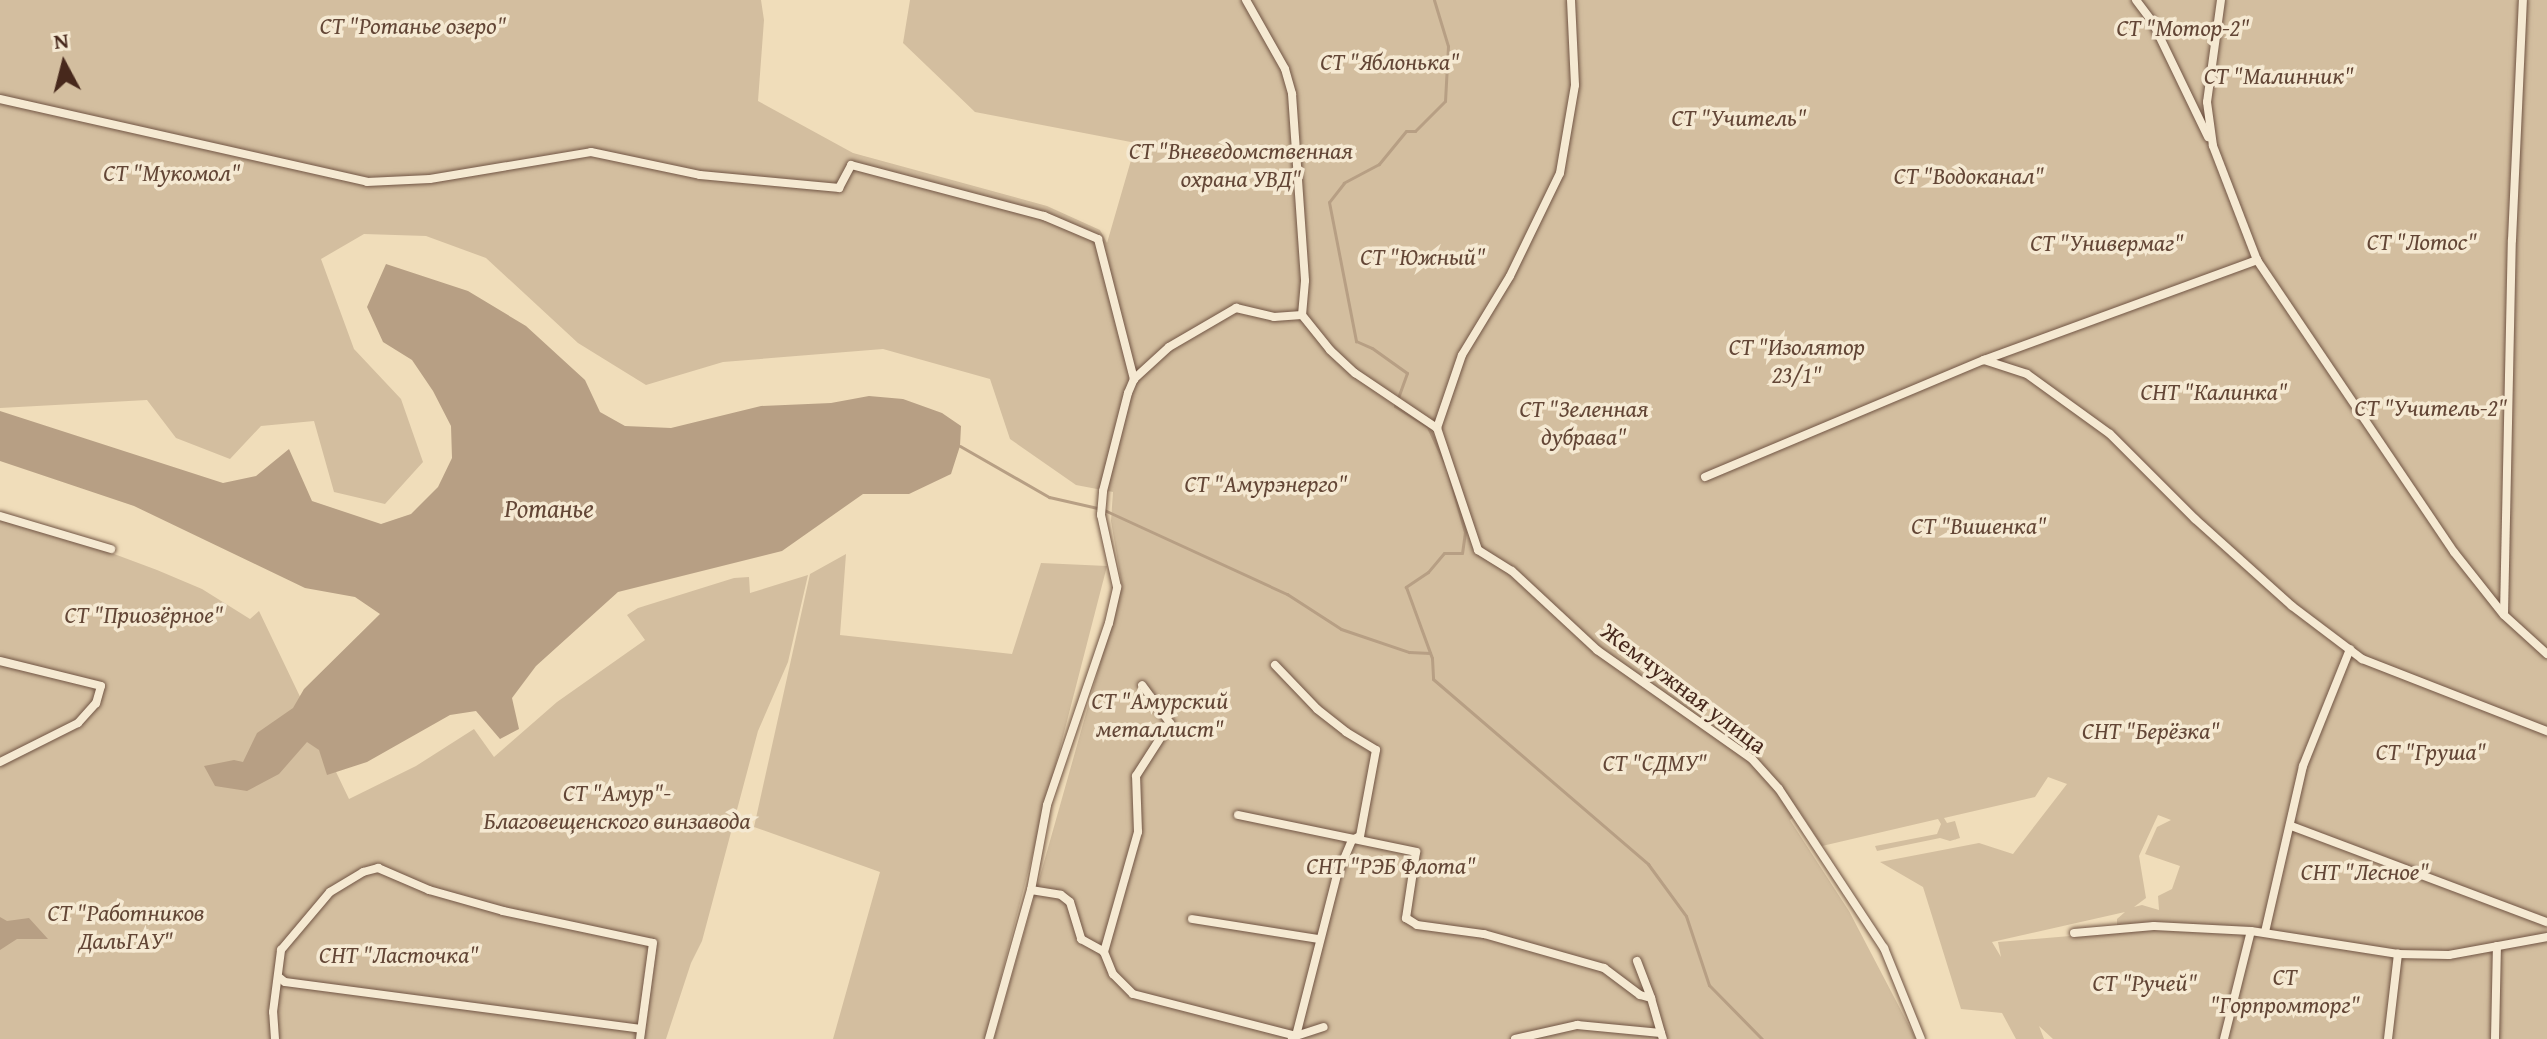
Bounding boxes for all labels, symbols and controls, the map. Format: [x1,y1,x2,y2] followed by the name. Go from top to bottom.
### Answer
[320,12,506,40] park label: СТ "Ротанье озеро"
[2116,14,2250,42] park label: СТ "Мотор-2"
[52,23,70,57] text: N
[24,24,104,104] north arrow
[1320,48,1460,76] park label: СТ "Яблонька"
[2204,62,2354,90] park label: СТ "Малинник"
[1671,104,1807,132] park label: СТ "Учитель"
[1129,137,1353,193] park label: СТ "Вневедомственная охрана УВД"
[103,159,241,187] park label: СТ "Мукомол"
[1894,162,2044,190] park label: СТ "Водоканал"
[2367,228,2477,256] park label: СТ "Лотос"
[2030,229,2184,257] park label: СТ "Универмаг"
[1360,243,1486,271] park label: СТ "Южный"
[1729,333,1865,389] park label: СТ "Изолятор 23/1"
[2140,378,2288,406] park label: СНТ "Калинка"
[2355,394,2507,422] park label: СТ "Учитель-2"
[1519,395,1649,451] park label: СТ "Зеленная дубрава"
[1184,470,1348,498] park label: СТ "Амурэнерго"
[504,492,594,524] water label: Ротанье
[1911,512,2047,540] park label: СТ "Вишенка"
[65,601,223,629] park label: СТ "Приозёрное"
[1596,616,1772,760] street label: Жемчужная улица
[1092,687,1228,743] park label: СТ "Амурский металлист"
[2082,717,2220,745] park label: СНТ "Берёзка"
[2376,738,2486,766] park label: СТ "Груша"
[1603,749,1707,777] park label: СТ "СДМУ"
[483,779,751,835] park label: СТ "Амур"- Благовещенского винзавода
[1306,852,1476,880] park label: СНТ "РЭБ Флота"
[2301,858,2429,886] park label: СНТ "Лесное"
[47,899,205,955] park label: СТ "Работников ДальГАУ"
[319,941,479,969] park label: СНТ "Ласточка"
[2210,963,2360,1019] park label: СТ "Горпромторг"
[2093,969,2197,997] park label: СТ "Ручей"

